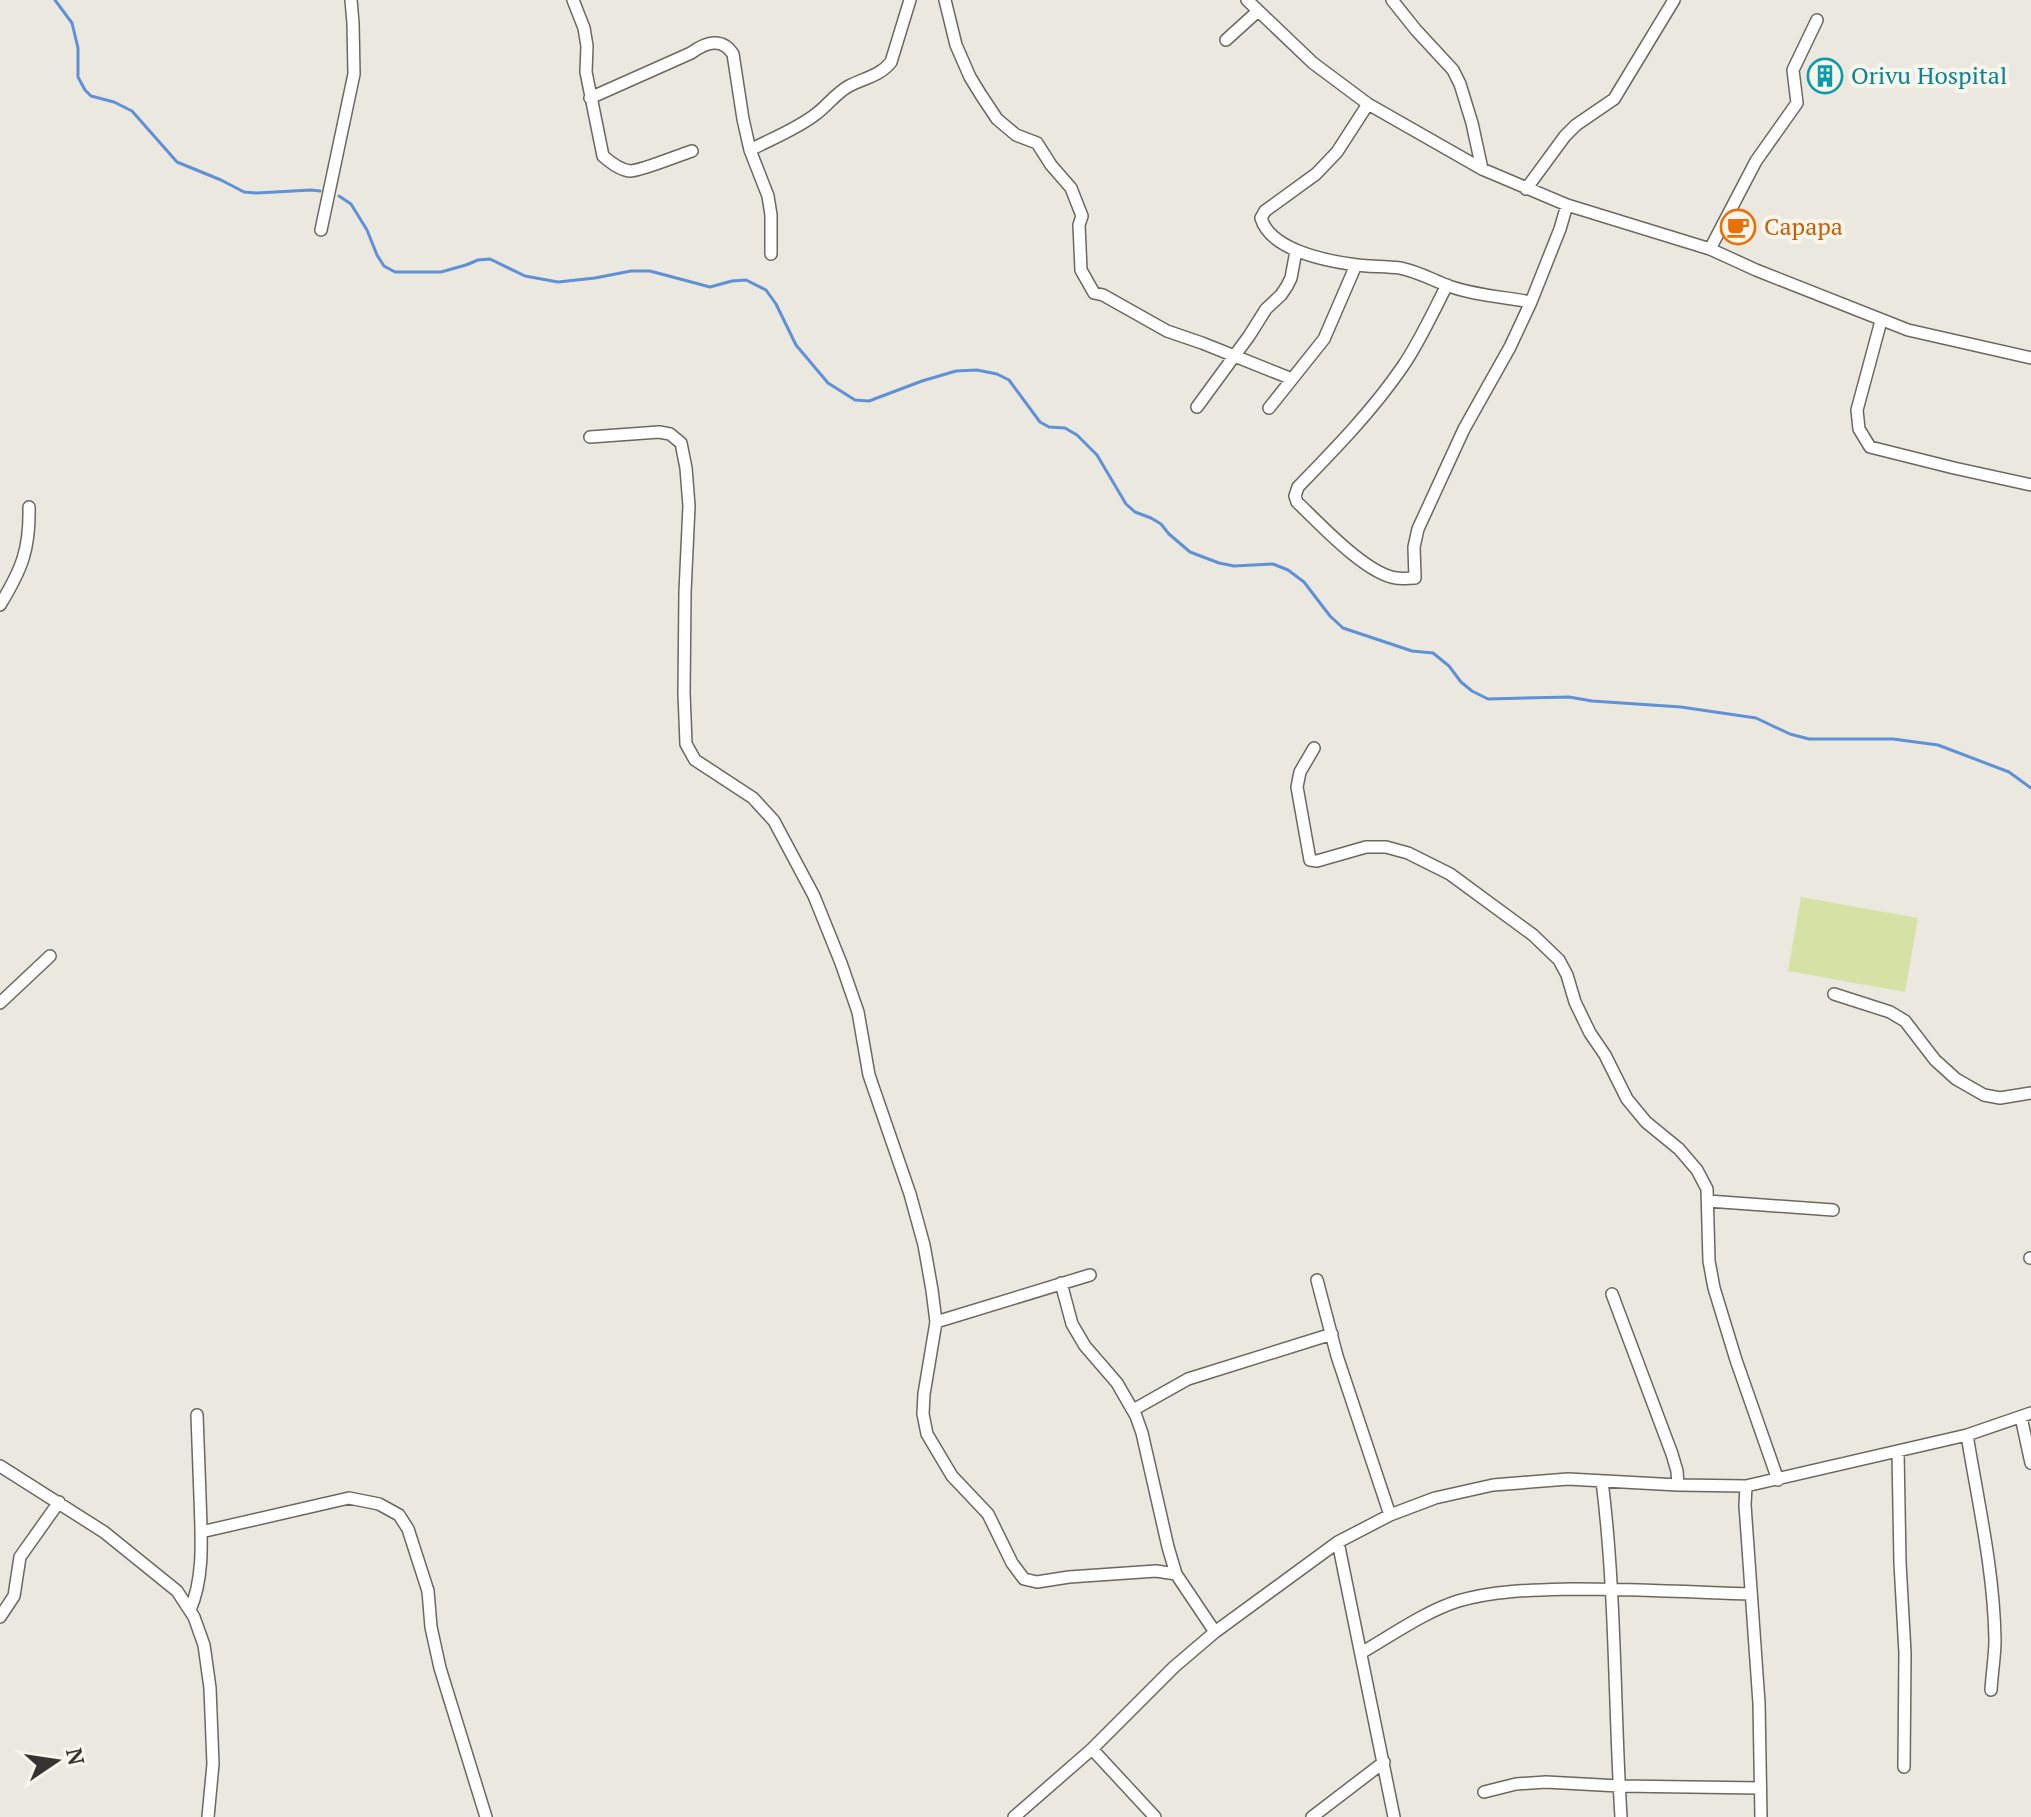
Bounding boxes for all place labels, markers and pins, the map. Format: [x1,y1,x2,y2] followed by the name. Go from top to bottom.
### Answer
[1806,57,1844,95] building icon: Orivu Hospital
[1851,59,2007,91] place label: Orivu Hospital
[1719,208,1757,246] cafe icon: Capapa
[1764,210,1843,242] place label: Capapa

